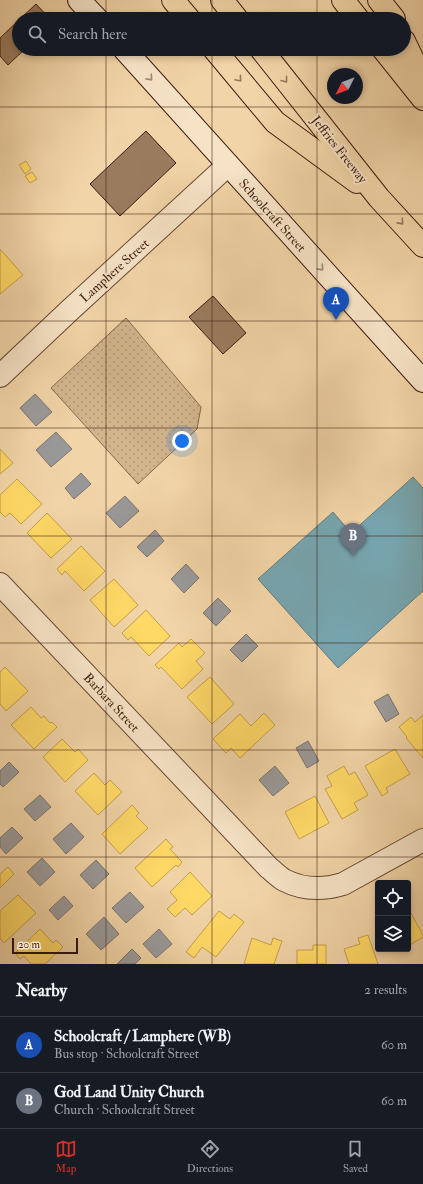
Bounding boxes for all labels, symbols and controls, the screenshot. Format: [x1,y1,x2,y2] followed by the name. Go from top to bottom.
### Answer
[12,12,411,56] search box
[26,23,48,45] icon: search
[58,25,127,44] text: Search here
[327,68,363,104] north arrow
[145,73,152,81] one-way arrow
[234,74,241,82] one-way arrow
[281,75,288,82] one-way arrow
[307,112,371,187] street label: Jeffries Freeway
[235,176,309,256] street label: Schoolcraft Street
[396,217,404,225] one-way arrow
[77,235,153,307] street label: Lamphere Street
[316,263,324,271] one-way arrow
[323,287,349,320] pin: A
[172,431,192,451] your location
[340,523,366,556] pin: B
[80,670,143,735] street label: Barbara Street
[375,880,411,952] map controls
[375,880,411,916] button: locate
[375,916,411,952] button: layers
[12,936,78,955] scale bar
[18,938,40,951] text: 20 m
[16,980,67,1001] text: Nearby
[364,982,407,998] text: 2 results
[54,1027,231,1046] text: Schoolcraft / Lamphere (WB)
[25,1037,33,1053] text: A
[381,1037,407,1053] text: 60 m
[54,1046,199,1062] text: Bus stop · Schoolcraft Street
[54,1083,204,1102] text: God Land Unity Church
[25,1093,33,1109] text: B
[381,1093,407,1109] text: 60 m
[54,1102,195,1118] text: Church · Schoolcraft Street
[55,1138,77,1175] tab: Map
[187,1138,233,1175] tab: Directions
[343,1138,368,1175] tab: Saved

